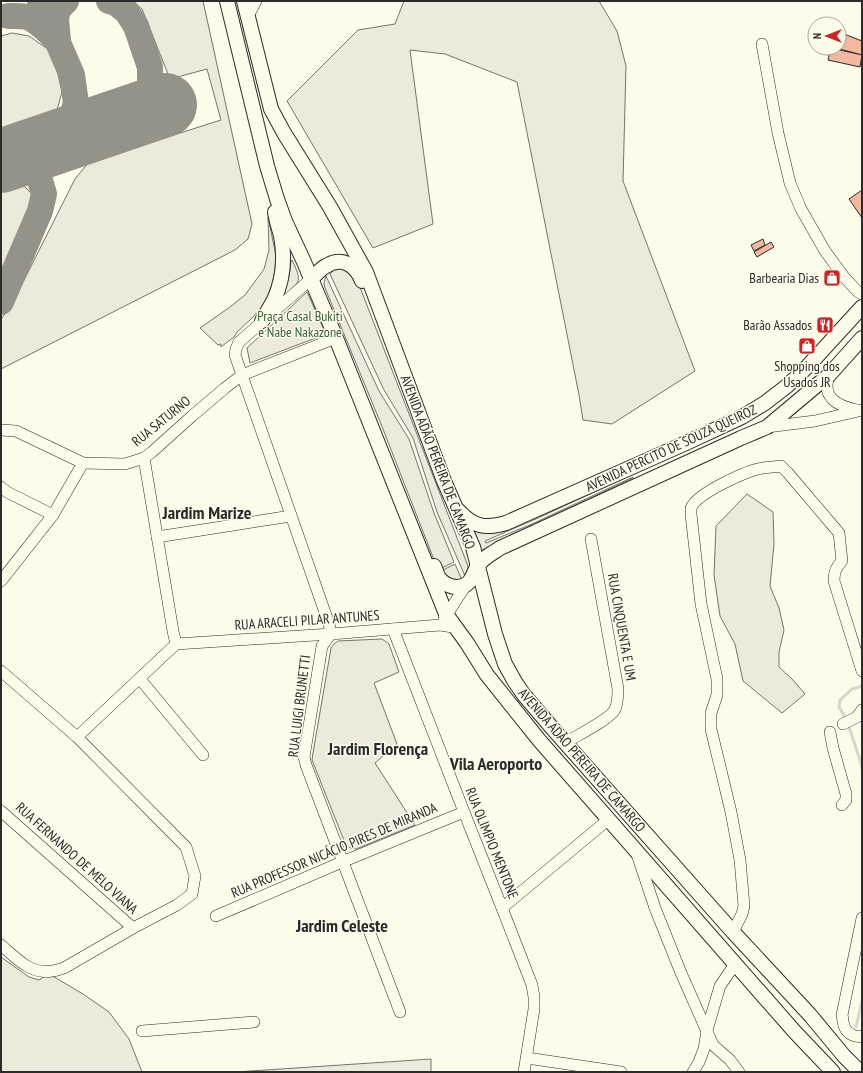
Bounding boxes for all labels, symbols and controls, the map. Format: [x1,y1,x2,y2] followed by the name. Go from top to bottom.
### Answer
[807,16,847,56] north arrow
[810,33,824,39] text: N
[822,268,842,288] shop icon: Barbearia Dias
[749,269,819,287] place label: Barbearia Dias
[257,307,343,341] park label: Praça Casal Bukiti e Nabe Nakazone
[815,315,835,335] restaurant icon: Barão Assados
[743,316,812,334] place label: Barão Assados
[797,336,817,356] shop icon: Shopping dos Usados JR
[774,357,840,391] place label: Shopping dos Usados JR
[396,372,480,552] street label: AVENIDA ADÃO PEREIRA DE CAMARGO
[128,392,194,450] street label: RUA SATURNO
[583,400,759,496] street label: AVENIDA PERCITO DE SOUZA QUEIROZ
[162,501,252,524] district label: Jardim Marize
[604,572,640,682] street label: RUA CINQUENTA E UM
[234,606,380,634] street label: RUA ARACELI PILAR ANTUNES
[284,654,314,758] street label: RUA LUIGI BRUNETTI
[514,684,650,836] street label: AVENIDA ADÃO PEREIRA DE CAMARGO
[327,737,428,760] district label: Jardim Florença
[449,752,542,775] district label: Vila Aeroporto
[461,785,523,901] street label: RUA OLIMPIO MENTONE
[12,798,142,918] street label: RUA FERNANDO DE MELO VIANA
[228,798,440,902] street label: RUA PROFESSOR NICÁCIO PIRES DE MIRANDA
[295,914,388,937] district label: Jardim Celeste

